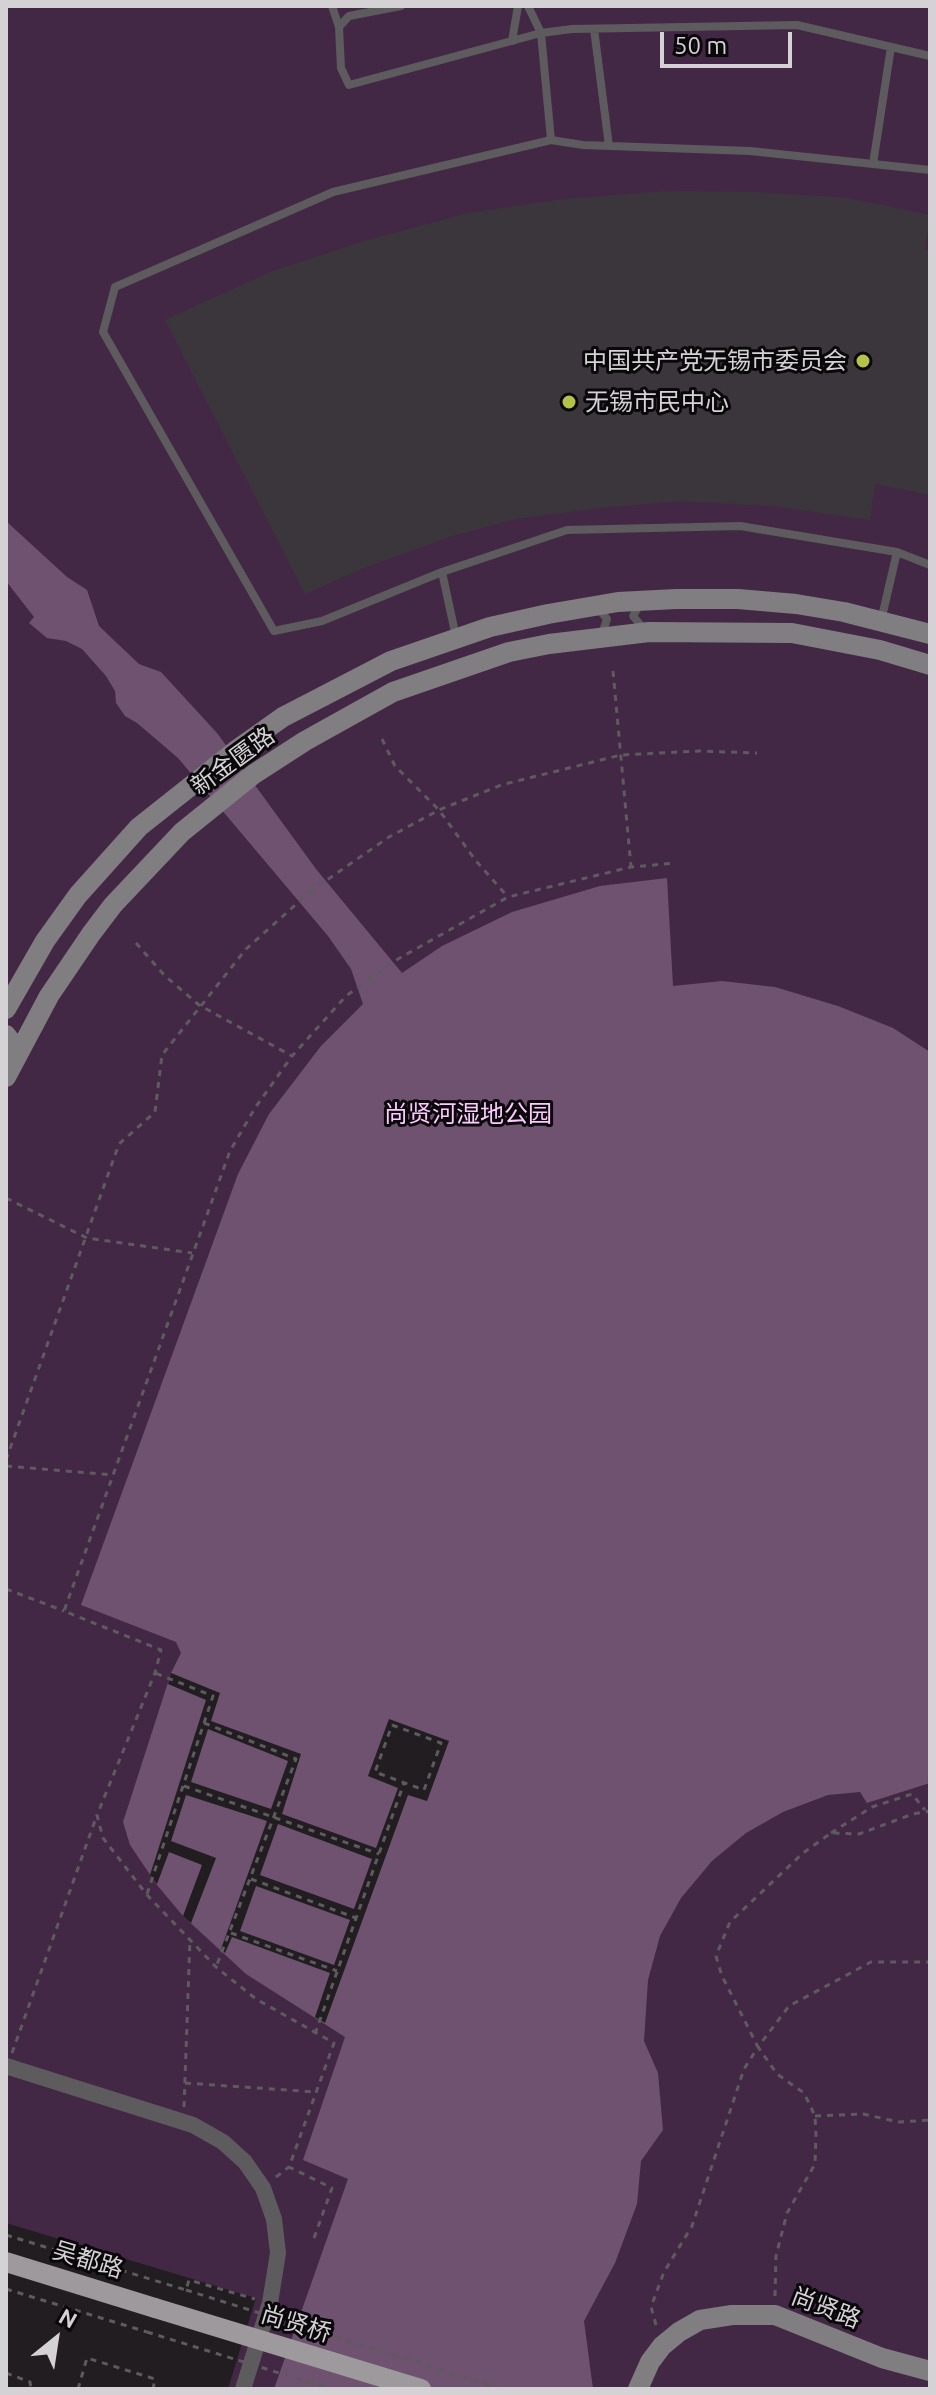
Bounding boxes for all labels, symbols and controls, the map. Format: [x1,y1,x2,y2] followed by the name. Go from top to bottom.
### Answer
[664,16,796,66] scale bar
[674,32,727,59] text: 50 m
[583,347,847,375] place label: 中国共产党无锡市委员会
[854,352,872,370] marker: 中国共产党无锡市委员会
[585,388,729,416] place label: 无锡市民中心
[560,393,578,411] marker: 无锡市民中心
[186,721,280,801] street label: 新金匮路
[384,1100,552,1128] park label: 尚贤河湿地公园
[49,2236,127,2284] street label: 吴都路
[787,2282,865,2334] street label: 尚贤路
[16,2299,96,2379] north arrow
[257,2300,335,2348] street label: 尚贤桥
[55,2303,82,2333] text: N

